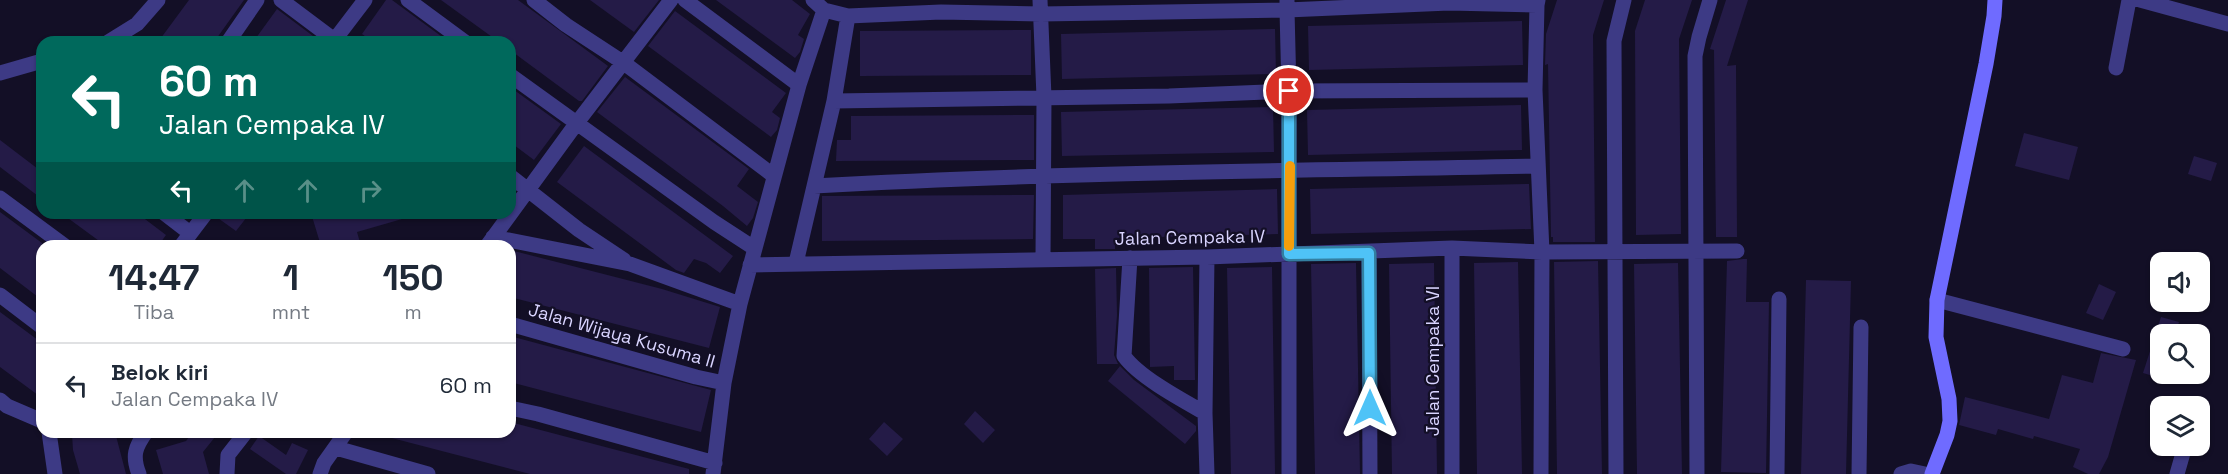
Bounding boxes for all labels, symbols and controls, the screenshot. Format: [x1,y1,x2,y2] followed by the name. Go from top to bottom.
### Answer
[159,55,259,108] text: 60 m
[60,60,138,138] icon: left
[1263,65,1314,116] pin
[1272,74,1305,107] icon: arrive
[159,107,385,142] text: Jalan Cempaka IV
[165,174,198,207] icon: left
[228,174,261,207] icon: ahead
[291,174,324,207] icon: ahead
[354,174,387,207] icon: right
[1114,224,1266,250] street label: Jalan Cempaka IV
[2150,252,2210,456] map controls
[2150,252,2210,312] button: sound
[108,255,200,301] text: 14:47
[283,255,299,301] text: 1
[382,255,444,301] text: 150
[1421,286,1444,436] street label: Jalan Cempaka VI
[526,297,718,373] street label: Jalan Wijaya Kusuma II
[133,299,174,325] text: Tiba
[272,299,310,325] text: mnt
[404,299,422,325] text: m
[2150,324,2210,384] button: search
[111,358,208,386] text: Belok kiri
[60,369,93,402] icon: left
[440,371,492,399] text: 60 m
[1338,376,1402,440] position arrow
[111,386,278,412] text: Jalan Cempaka IV
[2150,396,2210,456] button: layers

